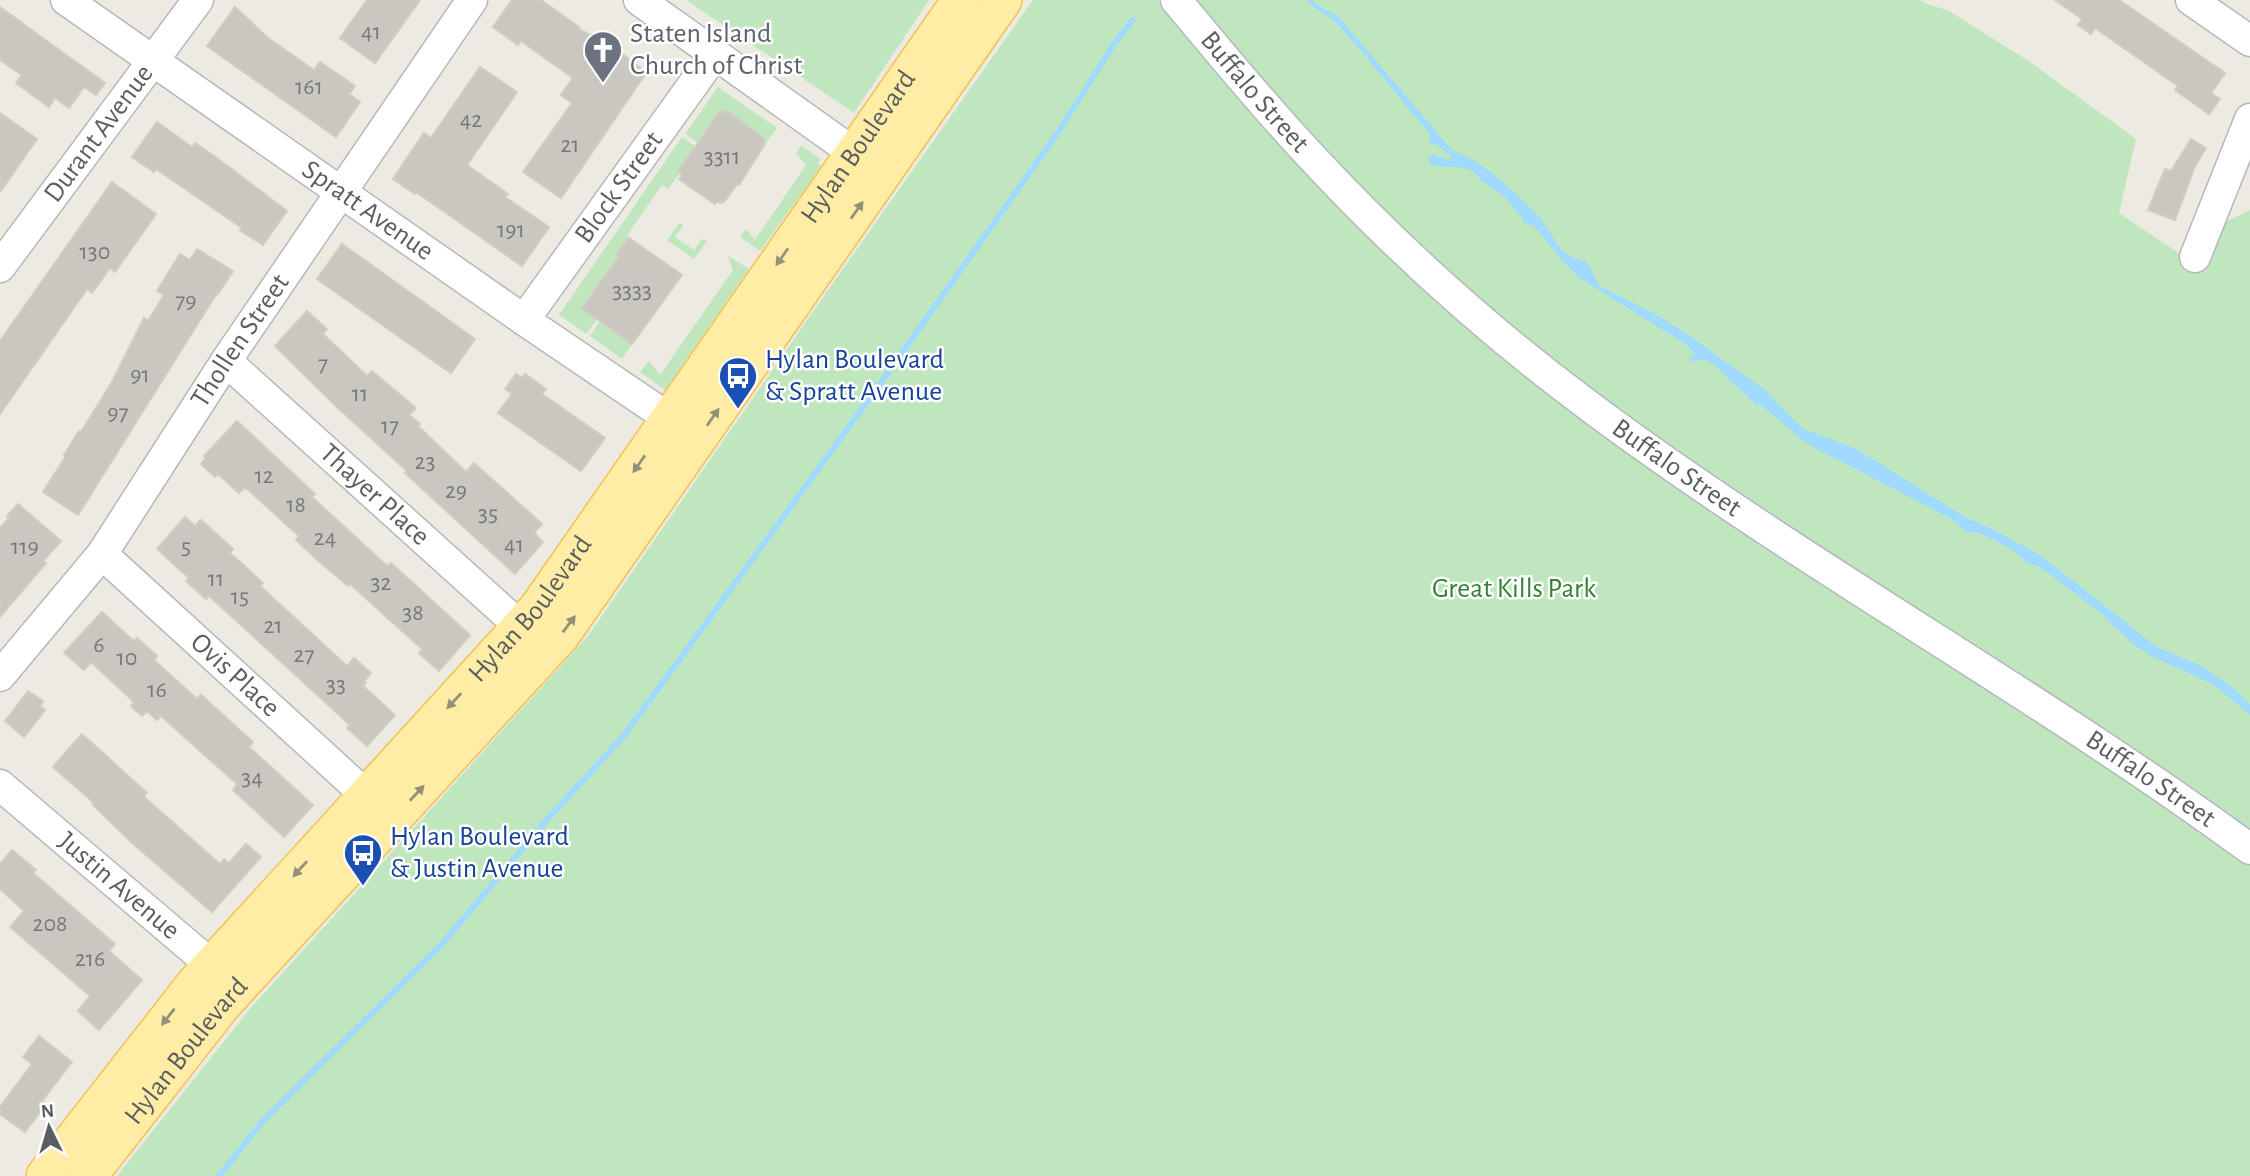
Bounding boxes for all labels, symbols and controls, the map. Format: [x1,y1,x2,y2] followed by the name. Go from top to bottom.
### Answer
[361,20,381,44] house number: 41
[630,20,802,80] place label: Staten Island Church of Christ
[1195,26,1314,158] street label: Buffalo Street
[582,29,624,84] church icon: Staten Island Church of Christ
[39,60,159,208] street label: Durant Avenue
[796,66,921,229] street label: Hylan Boulevard
[295,75,323,99] house number: 161
[460,108,482,132] house number: 42
[570,127,668,249] street label: Block Street
[560,133,580,157] house number: 21
[704,145,740,169] house number: 3311
[297,155,438,266] street label: Spratt Avenue
[850,201,864,219] one-way arrow
[497,218,525,242] house number: 191
[80,240,110,264] house number: 130
[775,248,789,266] one-way arrow
[186,269,295,412] street label: Thollen Street
[612,279,652,303] house number: 3333
[175,289,197,313] house number: 79
[765,346,944,406] place label: Hylan Boulevard & Spratt Avenue
[318,352,328,376] house number: 7
[717,355,759,410] bus stop icon: Hylan Boulevard & Spratt Avenue
[130,363,150,387] house number: 91
[352,382,368,406] house number: 11
[107,401,129,425] house number: 97
[706,408,720,426] one-way arrow
[381,414,399,438] house number: 17
[1607,414,1746,523] street label: Buffalo Street
[314,439,435,551] street label: Thayer Place
[415,450,435,474] house number: 23
[633,455,646,474] one-way arrow
[254,464,274,488] house number: 12
[445,479,467,503] house number: 29
[286,493,306,517] house number: 18
[478,502,498,526] house number: 35
[314,526,336,550] house number: 24
[464,531,597,688] street label: Hylan Boulevard
[504,533,524,557] house number: 41
[11,535,39,559] house number: 119
[181,535,191,559] house number: 5
[208,567,224,591] house number: 11
[371,571,391,595] house number: 32
[1432,575,1596,603] park label: Great Kills Park
[231,585,249,609] house number: 15
[402,601,424,625] house number: 38
[263,614,283,638] house number: 21
[561,615,576,633] one-way arrow
[185,628,285,723] street label: Ovis Place
[93,633,105,657] house number: 6
[294,643,314,667] house number: 27
[117,646,137,670] house number: 10
[326,673,346,697] house number: 33
[147,678,167,702] house number: 16
[446,692,462,710] one-way arrow
[2081,725,2220,833] street label: Buffalo Street
[241,766,263,790] house number: 34
[408,785,424,802] one-way arrow
[390,823,569,883] place label: Hylan Boulevard & Justin Avenue
[53,827,185,945] street label: Justin Avenue
[342,832,384,887] bus stop icon: Hylan Boulevard & Justin Avenue
[292,860,308,878] one-way arrow
[33,912,67,936] house number: 208
[75,947,105,971] house number: 216
[120,972,253,1130] street label: Hylan Boulevard
[160,1008,175,1026] one-way arrow
[14,1092,84,1162] north arrow
[40,1102,55,1122] text: N

